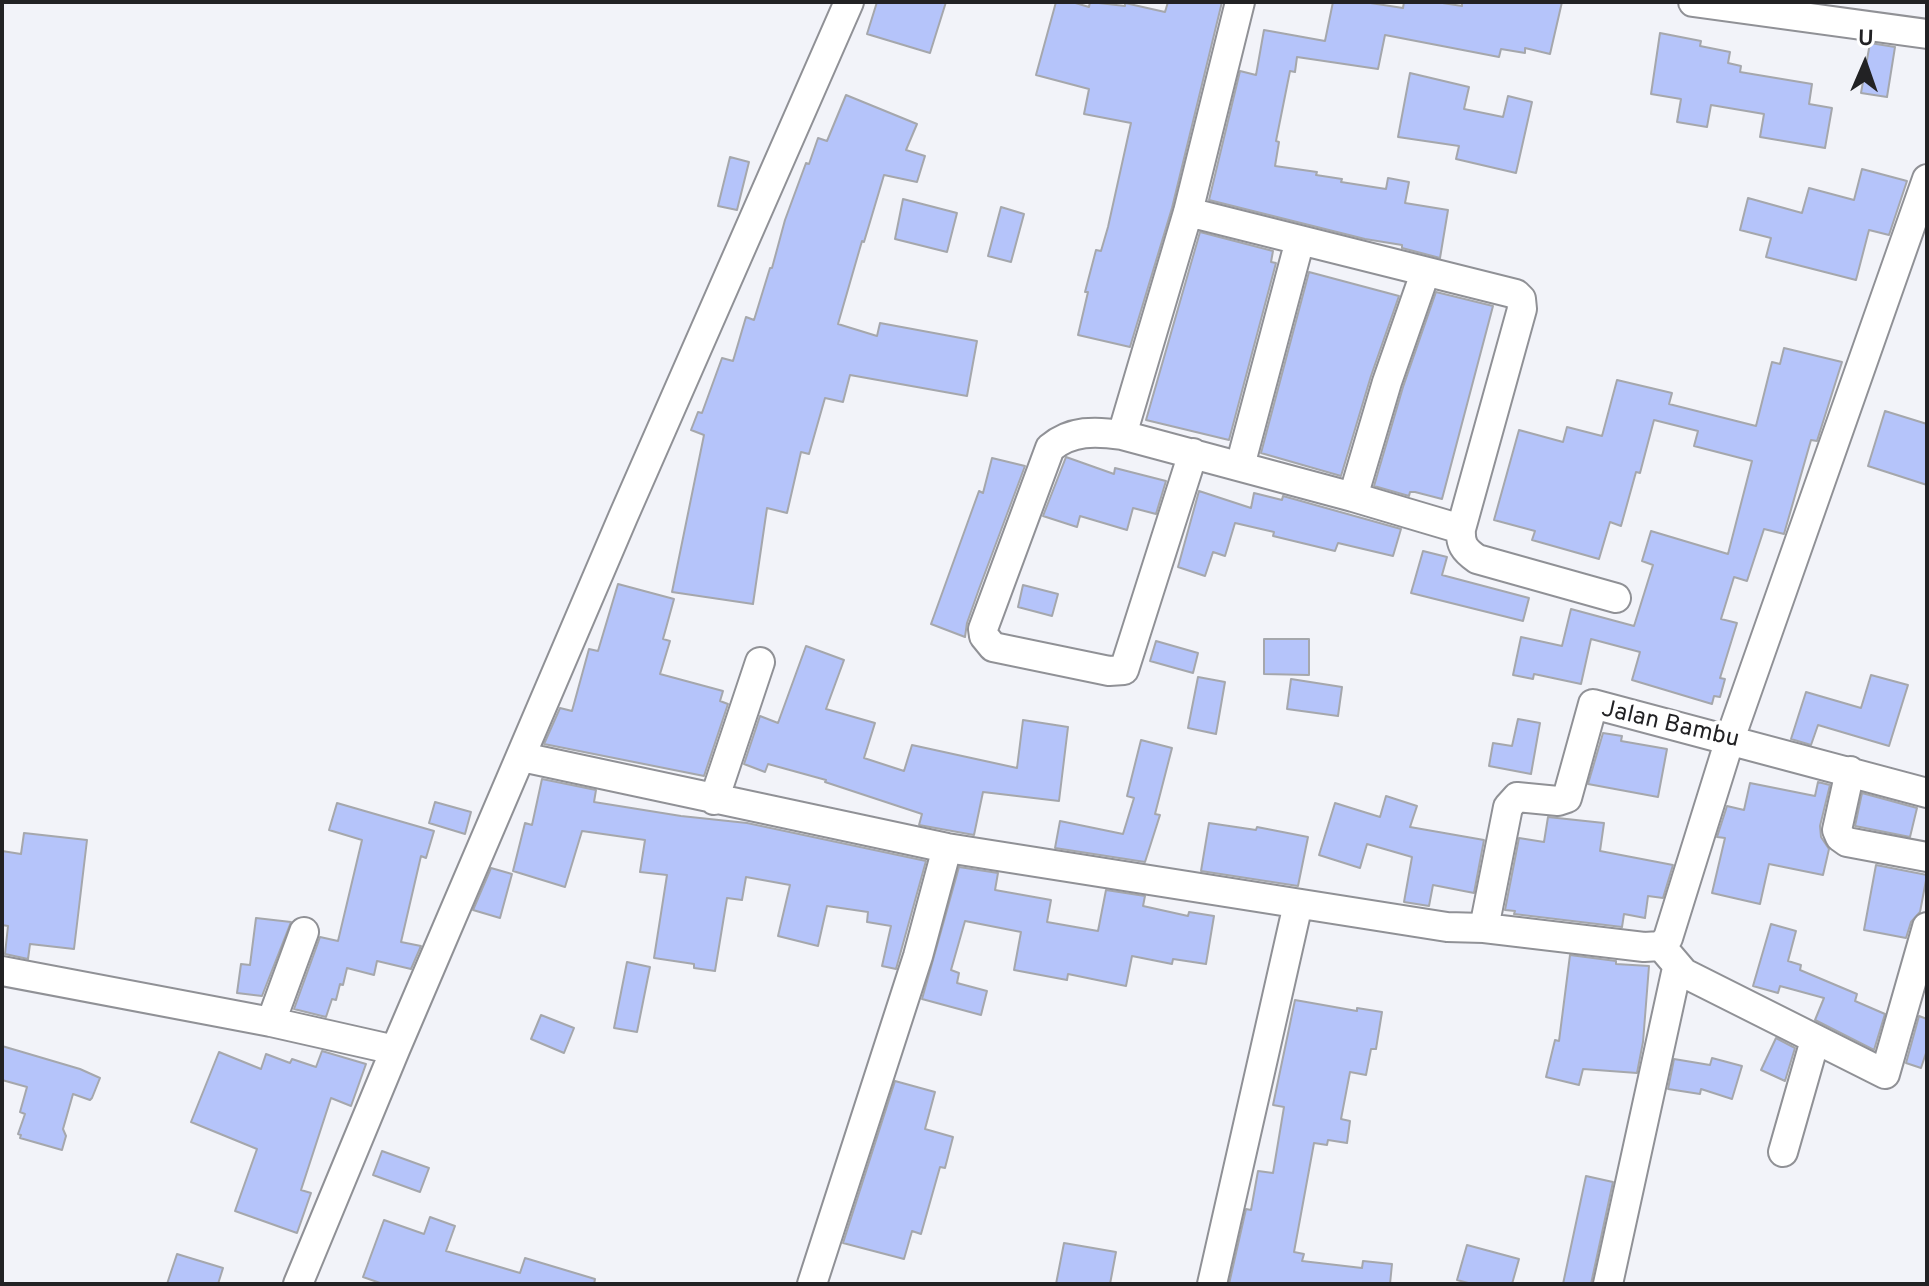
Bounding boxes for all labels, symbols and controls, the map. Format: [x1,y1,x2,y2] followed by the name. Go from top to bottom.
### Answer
[1825,24,1905,104] north arrow
[1858,26,1874,53] text: U
[1598,696,1742,756] street label: Jalan Bambu

